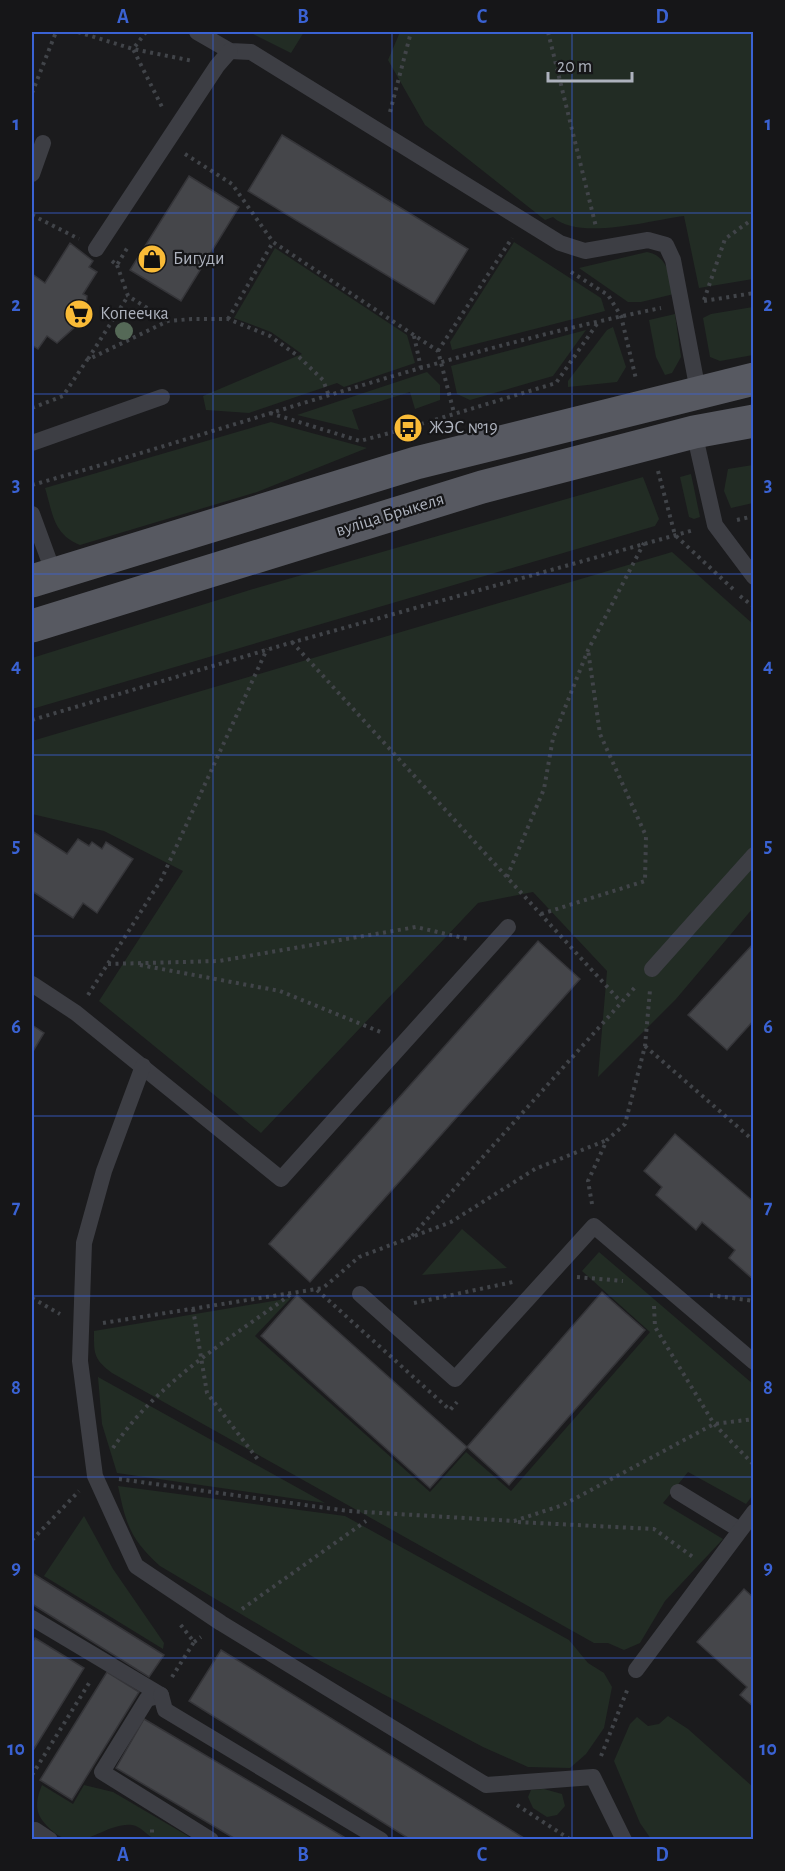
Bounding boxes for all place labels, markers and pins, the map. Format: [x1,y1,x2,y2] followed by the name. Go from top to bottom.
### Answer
[136,243,168,275] shop icon: Бигуди
[173,250,224,268] place label: Бигуди
[63,298,95,330] supermarket icon: Копеечка
[100,305,169,323] place label: Копеечка
[392,412,424,444] bus stop icon: ЖЭС №19
[429,419,498,437] place label: ЖЭС №19

